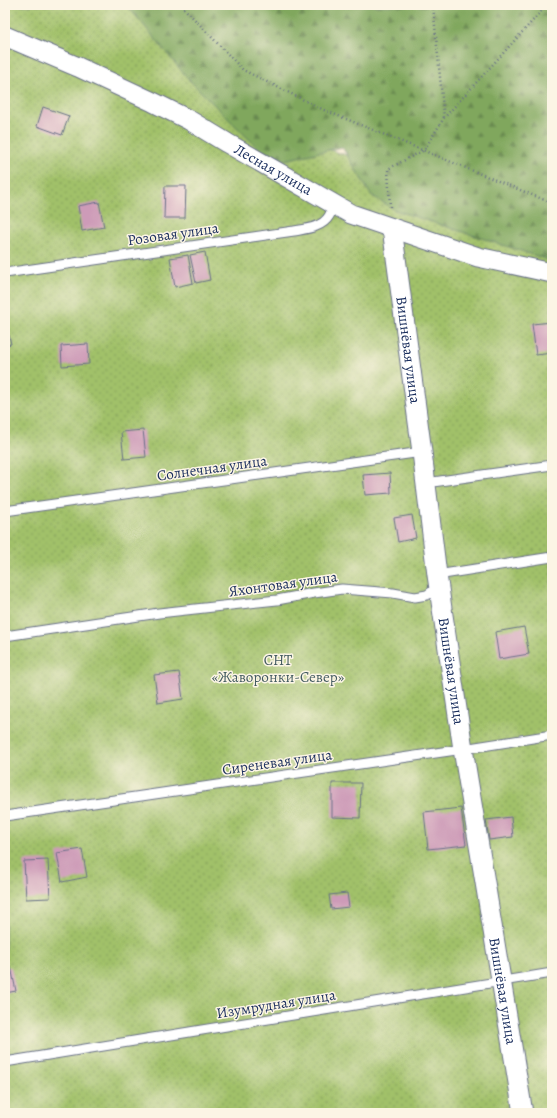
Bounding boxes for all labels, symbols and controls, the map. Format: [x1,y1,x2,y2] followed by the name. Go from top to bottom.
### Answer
[230,139,316,200] street label: Лесная улица
[126,218,220,250] street label: Розовая улица
[391,295,425,405] street label: Вишнёвая улица
[156,450,268,486] street label: Солнечная улица
[227,566,339,602] street label: Яхонтовая улица
[433,616,469,726] street label: Вишнёвая улица
[212,650,345,687] park label: СНТ «Жаворонки-Север»
[221,744,333,780] street label: Сиреневая улица
[484,936,522,1046] street label: Вишнёвая улица
[215,985,337,1023] street label: Изумрудная улица

